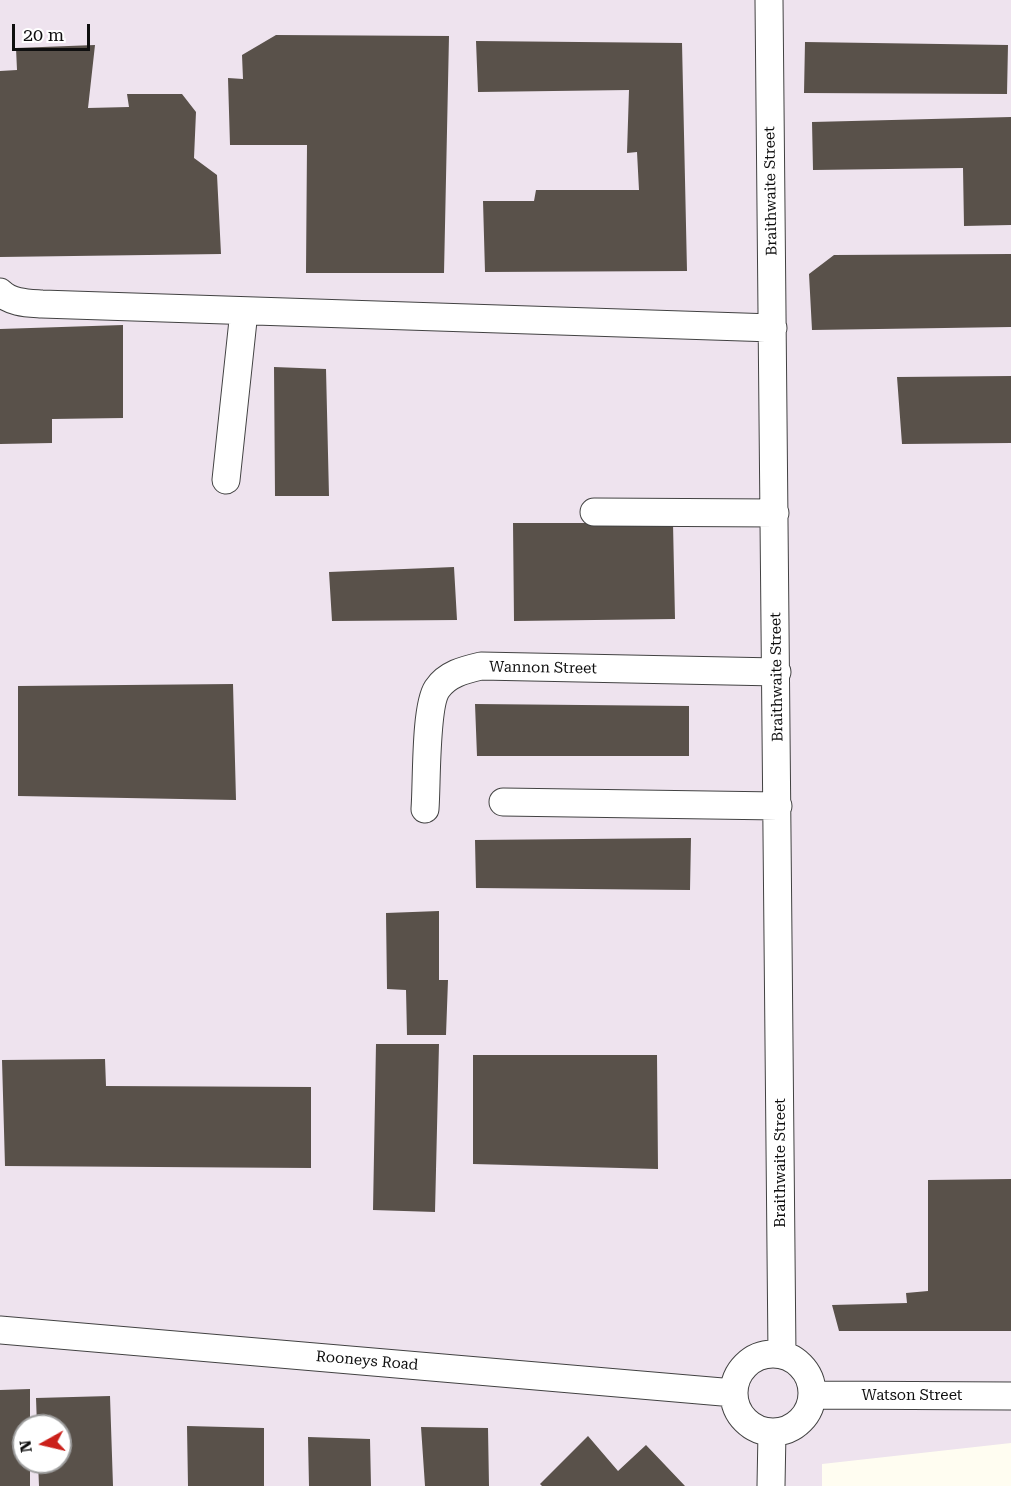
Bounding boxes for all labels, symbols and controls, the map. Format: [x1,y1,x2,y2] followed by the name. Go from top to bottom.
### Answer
[15,12,93,50] scale bar
[23,24,64,45] text: 20 m
[761,126,781,256] street label: Braithwaite Street
[767,612,787,742] street label: Braithwaite Street
[489,658,597,678] street label: Wannon Street
[772,1098,790,1228] street label: Braithwaite Street
[315,1348,419,1374] street label: Rooneys Road
[862,1387,962,1405] street label: Watson Street
[12,1414,72,1474] north arrow
[15,1439,36,1454] text: N

